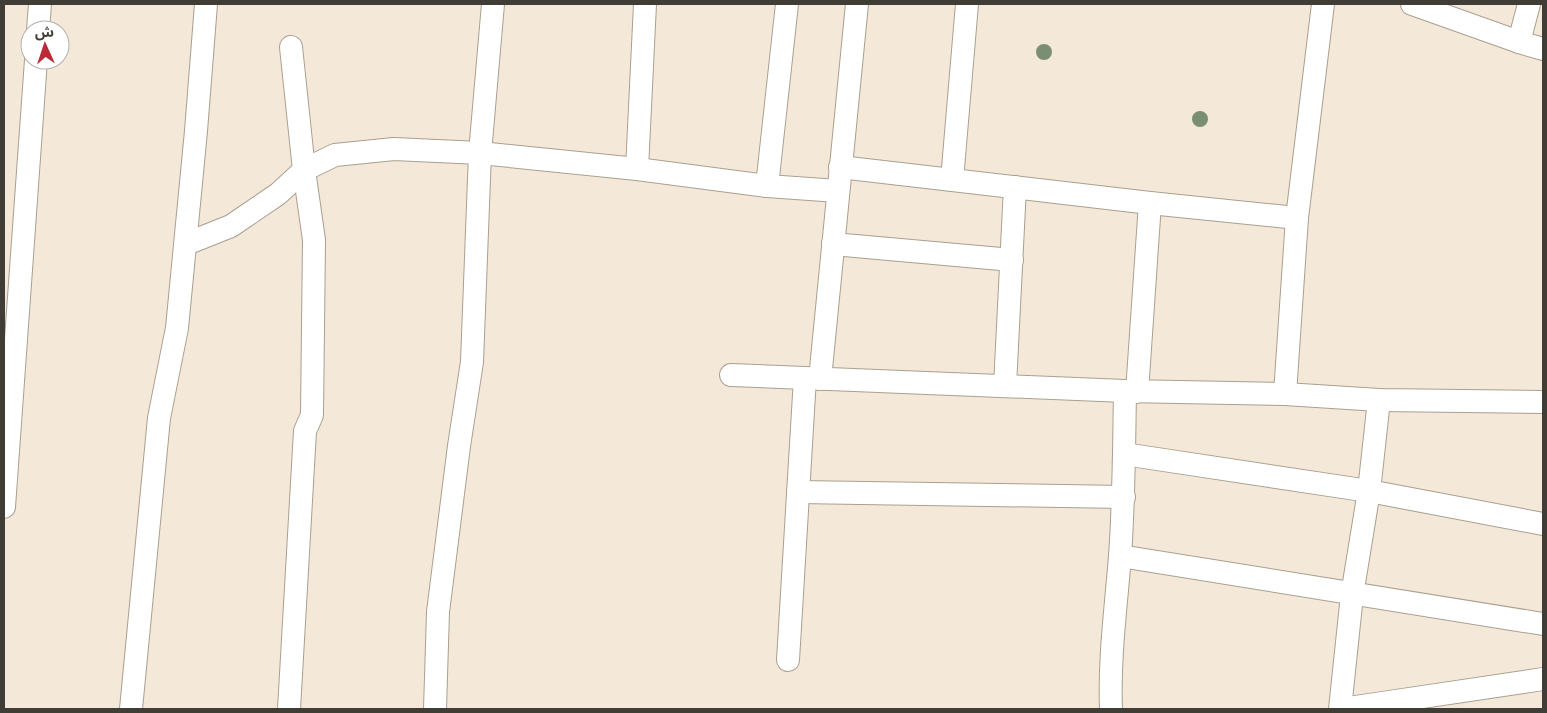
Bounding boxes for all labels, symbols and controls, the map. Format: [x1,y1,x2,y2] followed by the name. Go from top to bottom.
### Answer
[20,20,70,70] north arrow
[34,23,54,41] text: ش

